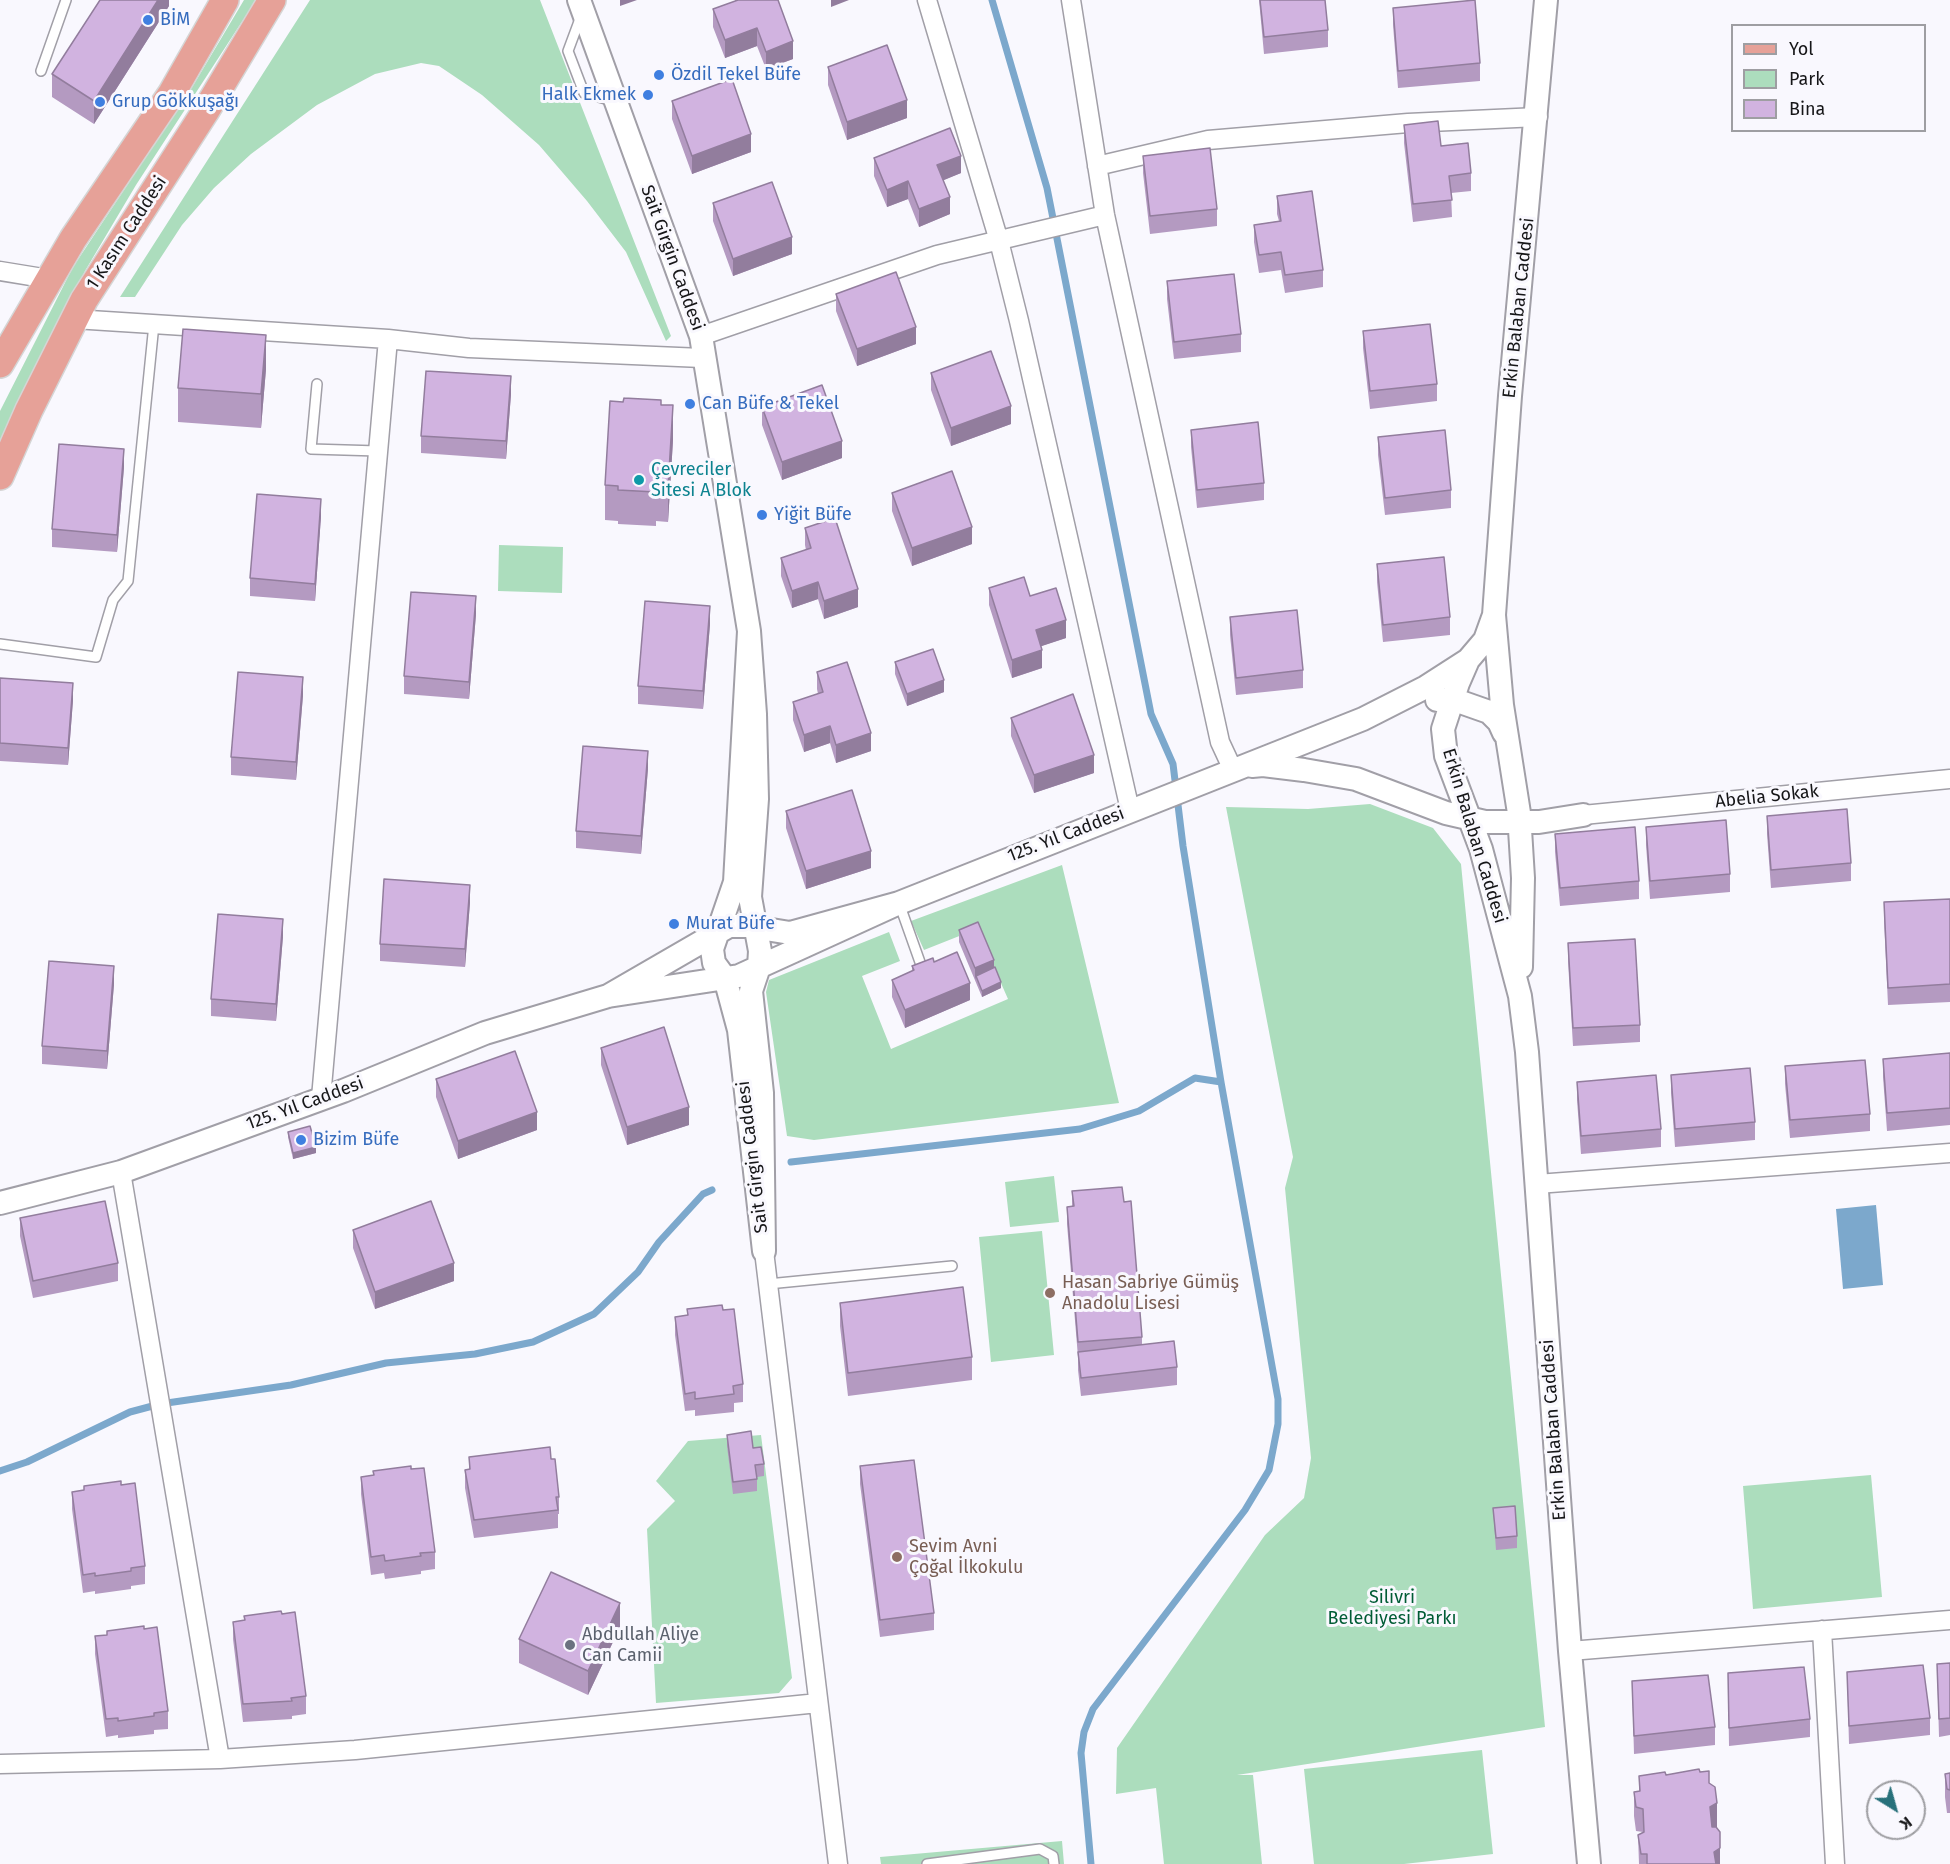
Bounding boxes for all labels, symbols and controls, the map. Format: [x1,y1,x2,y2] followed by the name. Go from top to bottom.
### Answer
[160,9,190,31] place label: BİM
[141,13,155,27] marker: BİM
[1731,24,1926,132] legend
[1789,38,1814,60] text: Yol
[671,64,801,86] place label: Özdil Tekel Büfe
[652,68,666,82] marker: Özdil Tekel Büfe
[1789,68,1824,90] text: Park
[542,84,636,106] place label: Halk Ekmek
[641,88,655,102] marker: Halk Ekmek
[112,91,239,113] place label: Grup Gökkuşağı
[93,95,107,109] marker: Grup Gökkuşağı
[1789,98,1825,120] text: Bina
[82,172,172,294] street label: 1 Kasım Caddesi
[636,182,708,334] street label: Sait Girgin Caddesi
[1499,217,1539,399] street label: Erkin Balaban Caddesi
[702,393,839,415] place label: Can Büfe & Tekel
[683,397,697,411] marker: Can Büfe & Tekel
[651,459,751,502] place label: Çevreciler Sitesi A Blok
[632,473,646,487] marker: Çevreciler Sitesi A Blok
[774,504,852,526] place label: Yiğit Büfe
[755,508,769,522] marker: Yiğit Büfe
[1437,746,1511,926] street label: Erkin Balaban Caddesi
[1714,781,1820,813] street label: Abelia Sokak
[1004,803,1128,867] street label: 125. Yıl Caddesi
[686,913,775,935] place label: Murat Büfe
[667,917,681,931] marker: Murat Büfe
[243,1073,367,1135] street label: 125. Yıl Caddesi
[733,1080,773,1234] street label: Sait Girgin Caddesi
[313,1129,399,1151] place label: Bizim Büfe
[294,1133,308,1147] marker: Bizim Büfe
[1062,1272,1239,1314] place label: Hasan Sabriye Gümüş Anadolu Lisesi
[1043,1286,1057,1300] marker: Hasan Sabriye Gümüş Anadolu Lisesi
[1537,1339,1571,1521] street label: Erkin Balaban Caddesi
[909,1536,1023,1578] place label: Sevim Avni Çoğal İlkokulu
[890,1550,904,1564] marker: Sevim Avni Çoğal İlkokulu
[1328,1587,1456,1630] park label: Silivri Belediyesi Parkı
[582,1624,699,1666] place label: Abdullah Aliye Can Camii
[563,1638,577,1652] marker: Abdullah Aliye Can Camii
[1866,1780,1926,1840] north arrow
[1896,1813,1916,1834] text: K

